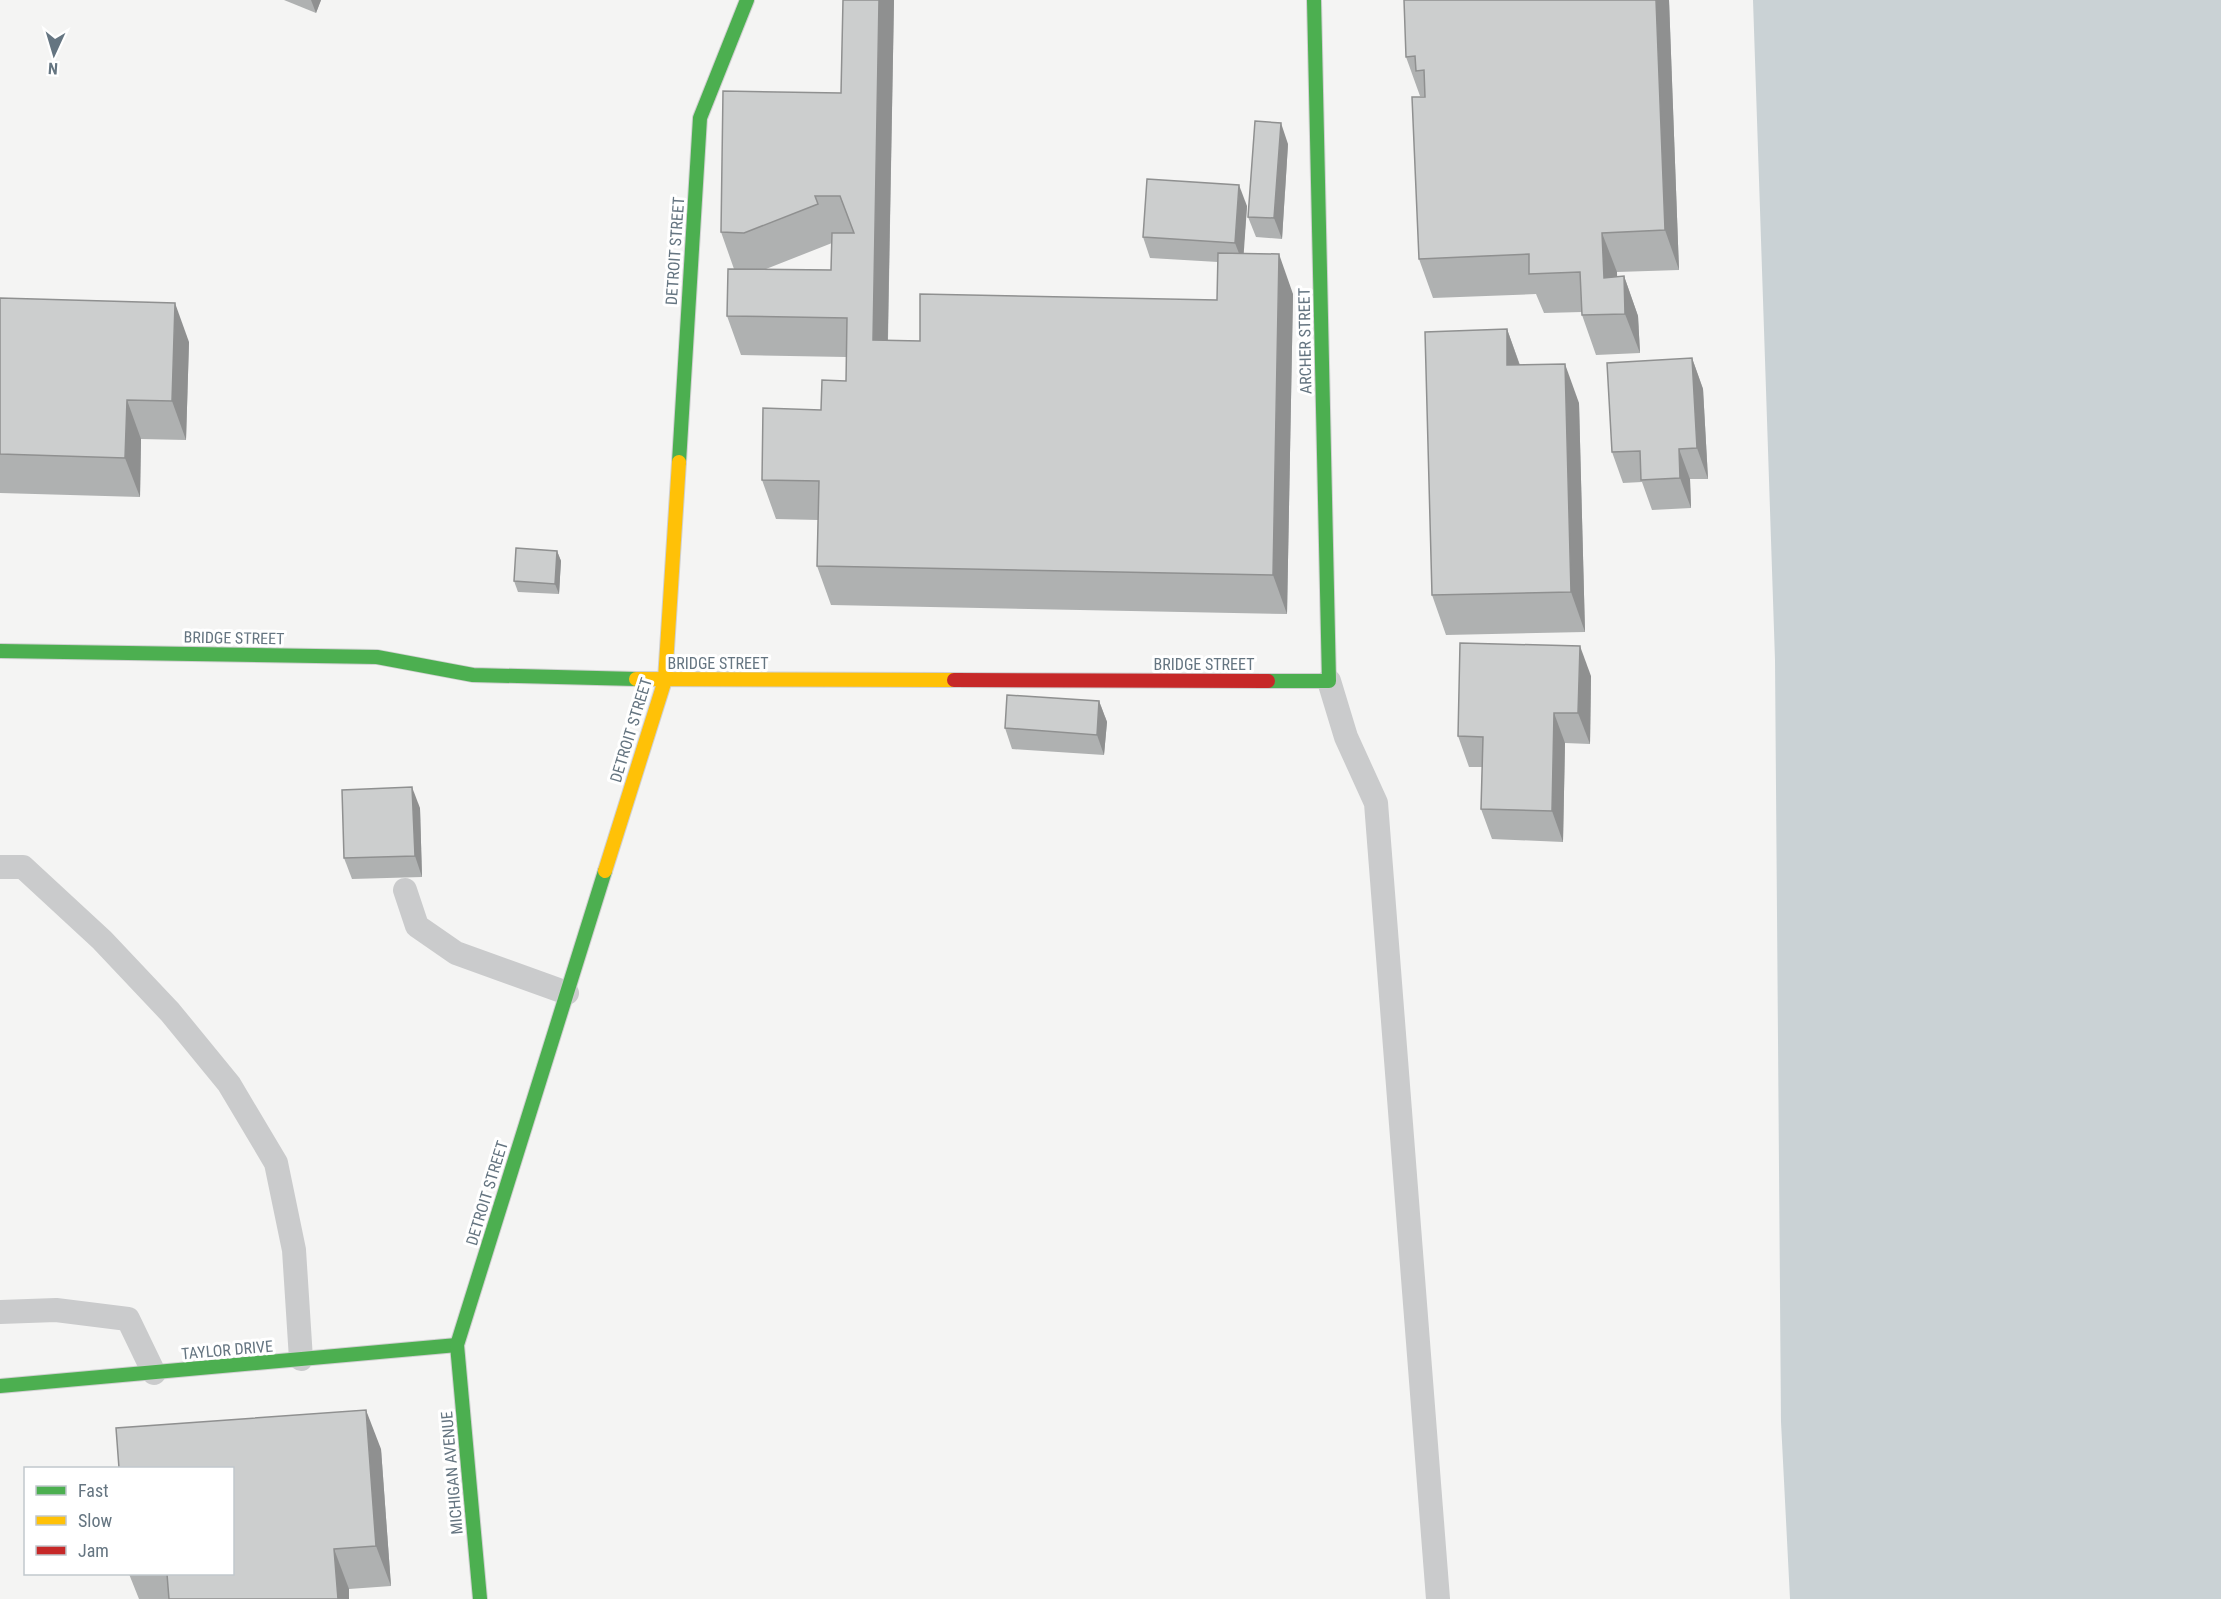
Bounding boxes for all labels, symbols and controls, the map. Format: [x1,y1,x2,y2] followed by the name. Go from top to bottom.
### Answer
[24,24,84,84] north arrow
[47,59,59,78] text: N
[662,196,688,306] street label: DETROIT STREET
[1295,288,1315,394] street label: ARCHER STREET
[183,628,285,648] street label: BRIDGE STREET
[668,654,768,673] street label: BRIDGE STREET
[1154,655,1254,674] street label: BRIDGE STREET
[606,675,656,785] street label: DETROIT STREET
[462,1138,512,1248] street label: DETROIT STREET
[180,1337,274,1363] street label: TAYLOR DRIVE
[437,1411,467,1535] street label: MICHIGAN AVENUE
[24,1467,234,1575] legend
[78,1480,109,1501] text: Fast
[78,1510,113,1531] text: Slow
[78,1540,109,1561] text: Jam

